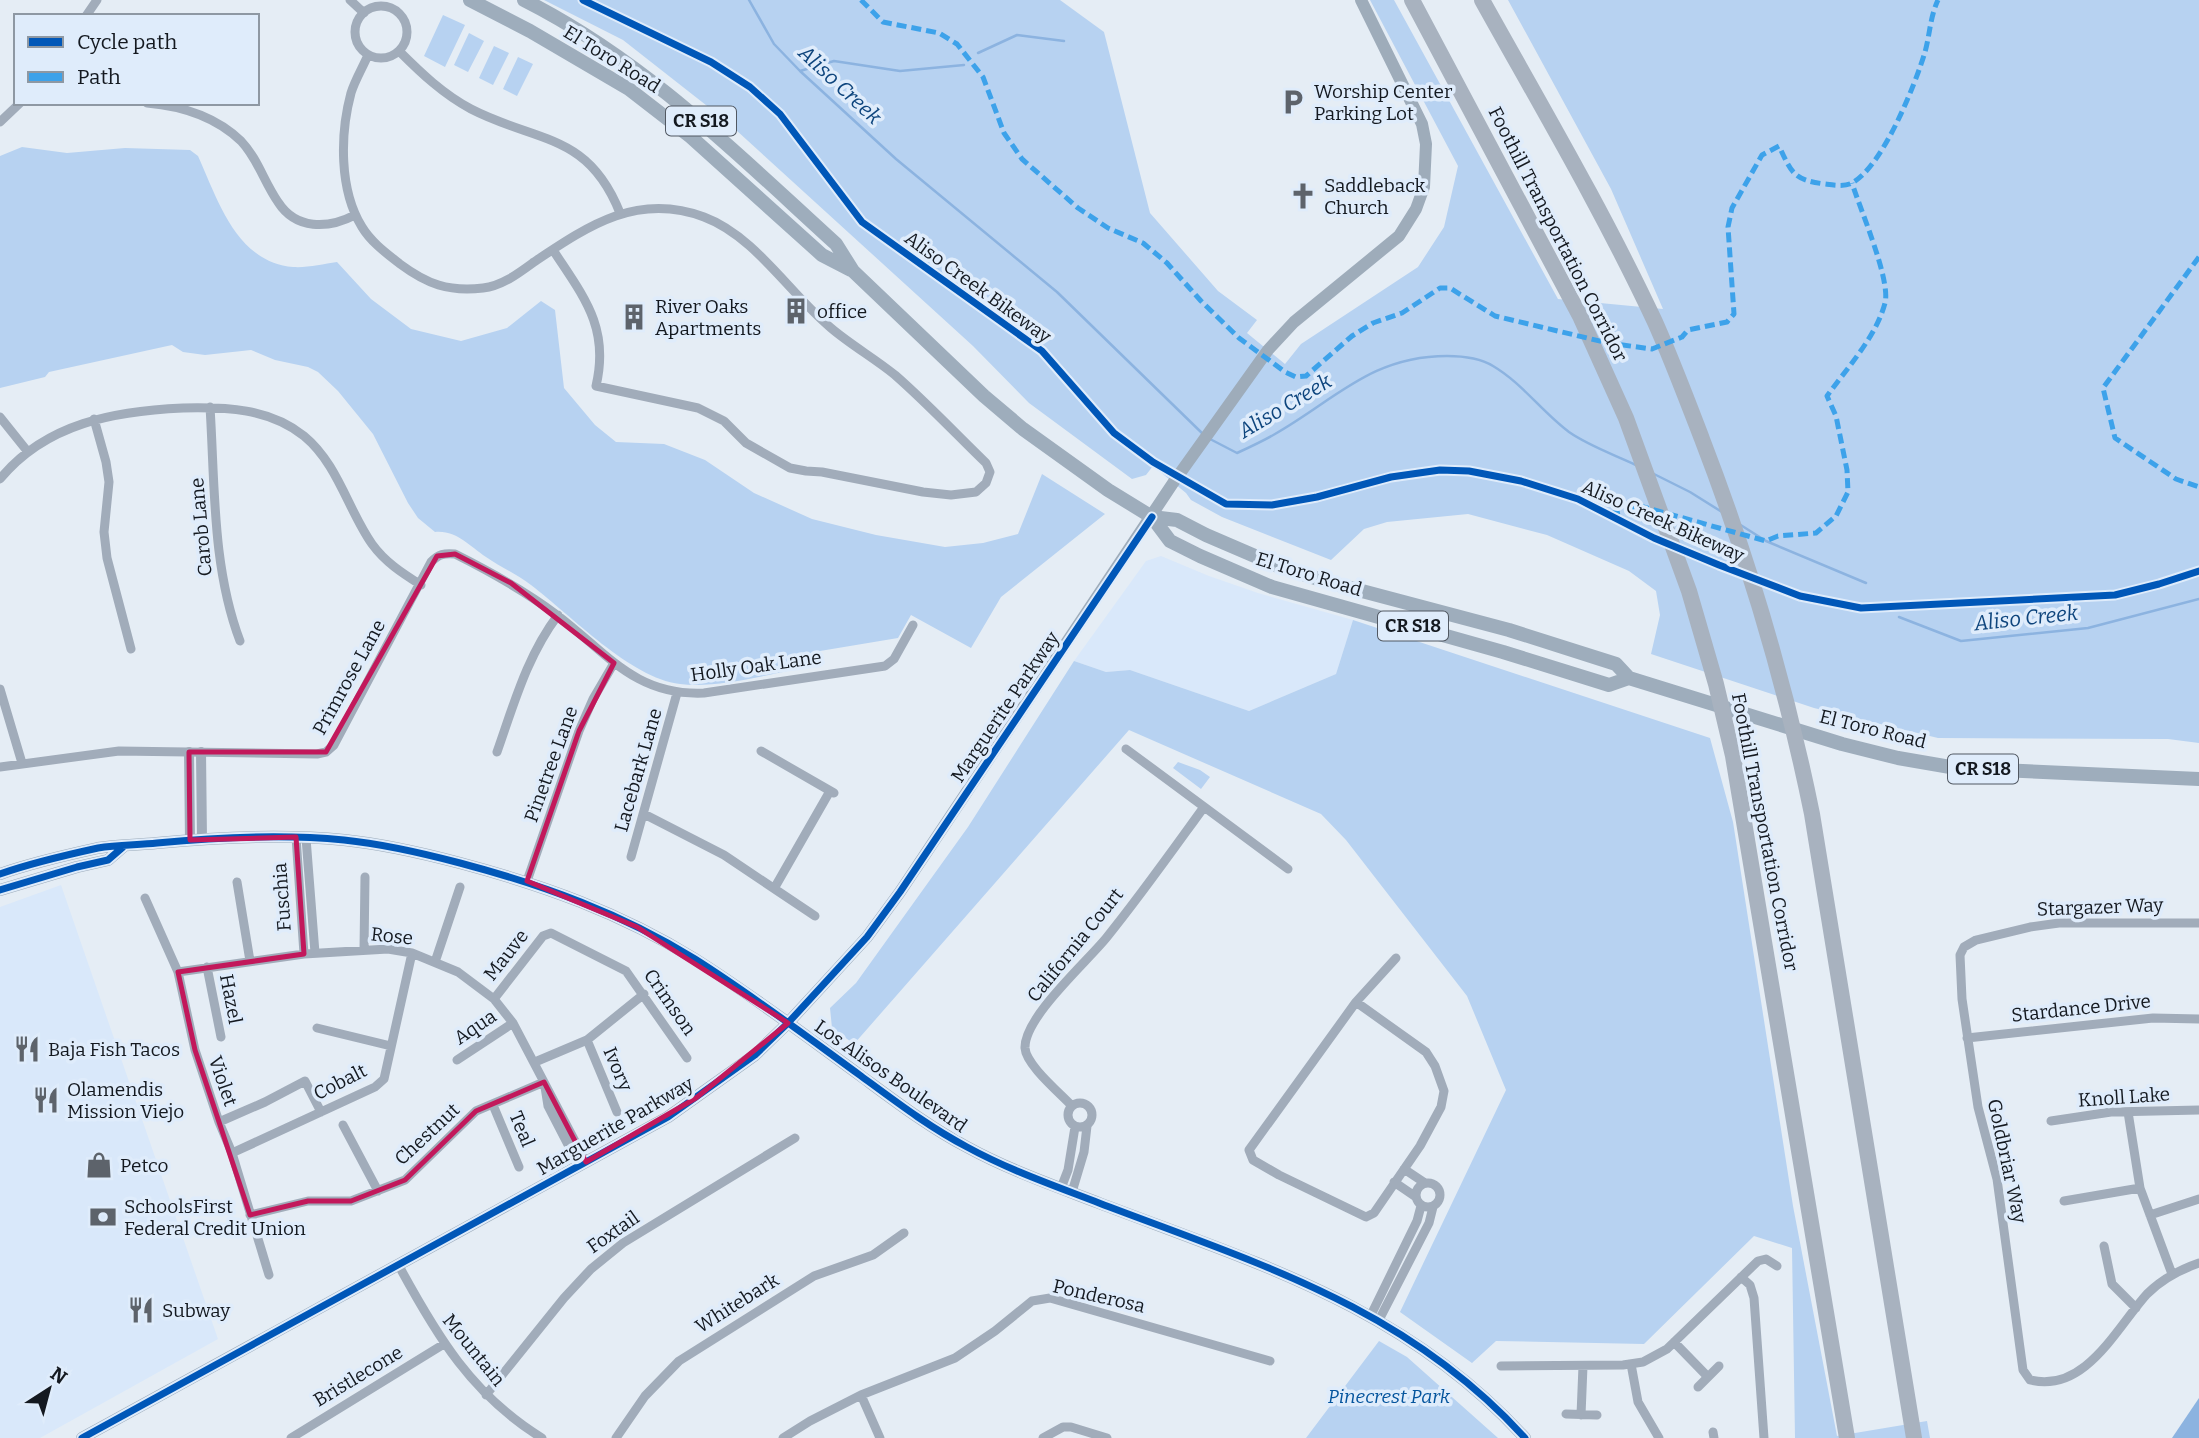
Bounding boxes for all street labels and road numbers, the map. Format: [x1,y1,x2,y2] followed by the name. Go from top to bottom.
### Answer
[559,20,665,98] street label: El Toro Road
[1484,103,1633,366] street label: Foothill Transportation Corridor
[666,106,736,136] road number: CR S18
[900,226,1057,348] street label: Aliso Creek Bikeway
[1578,475,1749,568] street label: Aliso Creek Bikeway
[185,477,217,577] street label: Carob Lane
[1253,547,1365,601] street label: El Toro Road
[1378,612,1448,640] road number: CR S18
[308,615,390,739] street label: Primrose Lane
[946,626,1065,787] street label: Marguerite Parkway
[689,645,823,687] street label: Holly Oak Lane
[1727,691,1803,974] street label: Foothill Transportation Corridor
[519,703,583,825] street label: Pinetree Lane
[1817,705,1929,753] street label: El Toro Road
[609,706,667,834] street label: Lacebark Lane
[1948,754,2018,784] road number: CR S18
[268,862,296,932] street label: Fuschia
[1022,883,1128,1007] street label: California Court
[2036,893,2165,921] street label: Stargazer Way
[370,922,414,950] street label: Rose
[479,925,533,985] street label: Mauve
[639,964,701,1040] street label: Crimson
[215,972,247,1026] street label: Hazel
[2010,989,2152,1027] street label: Stardance Drive
[449,1004,501,1049] street label: Aqua
[810,1015,972,1137] street label: Los Alisos Boulevard
[599,1044,638,1095] street label: Ivory
[204,1053,242,1109] street label: Violet
[310,1059,370,1105] street label: Cobalt
[533,1071,698,1180] street label: Marguerite Parkway
[2077,1082,2171,1112] street label: Knoll Lake
[1983,1097,2032,1226] street label: Goldbriar Way
[390,1098,464,1170] street label: Chestnut
[504,1108,540,1150] street label: Teal
[582,1206,644,1258] street label: Foxtail
[691,1268,783,1338] street label: Whitebark
[1051,1274,1148,1318] street label: Ponderosa
[438,1309,510,1391] street label: Mountain
[309,1340,407,1412] street label: Bristlecone

